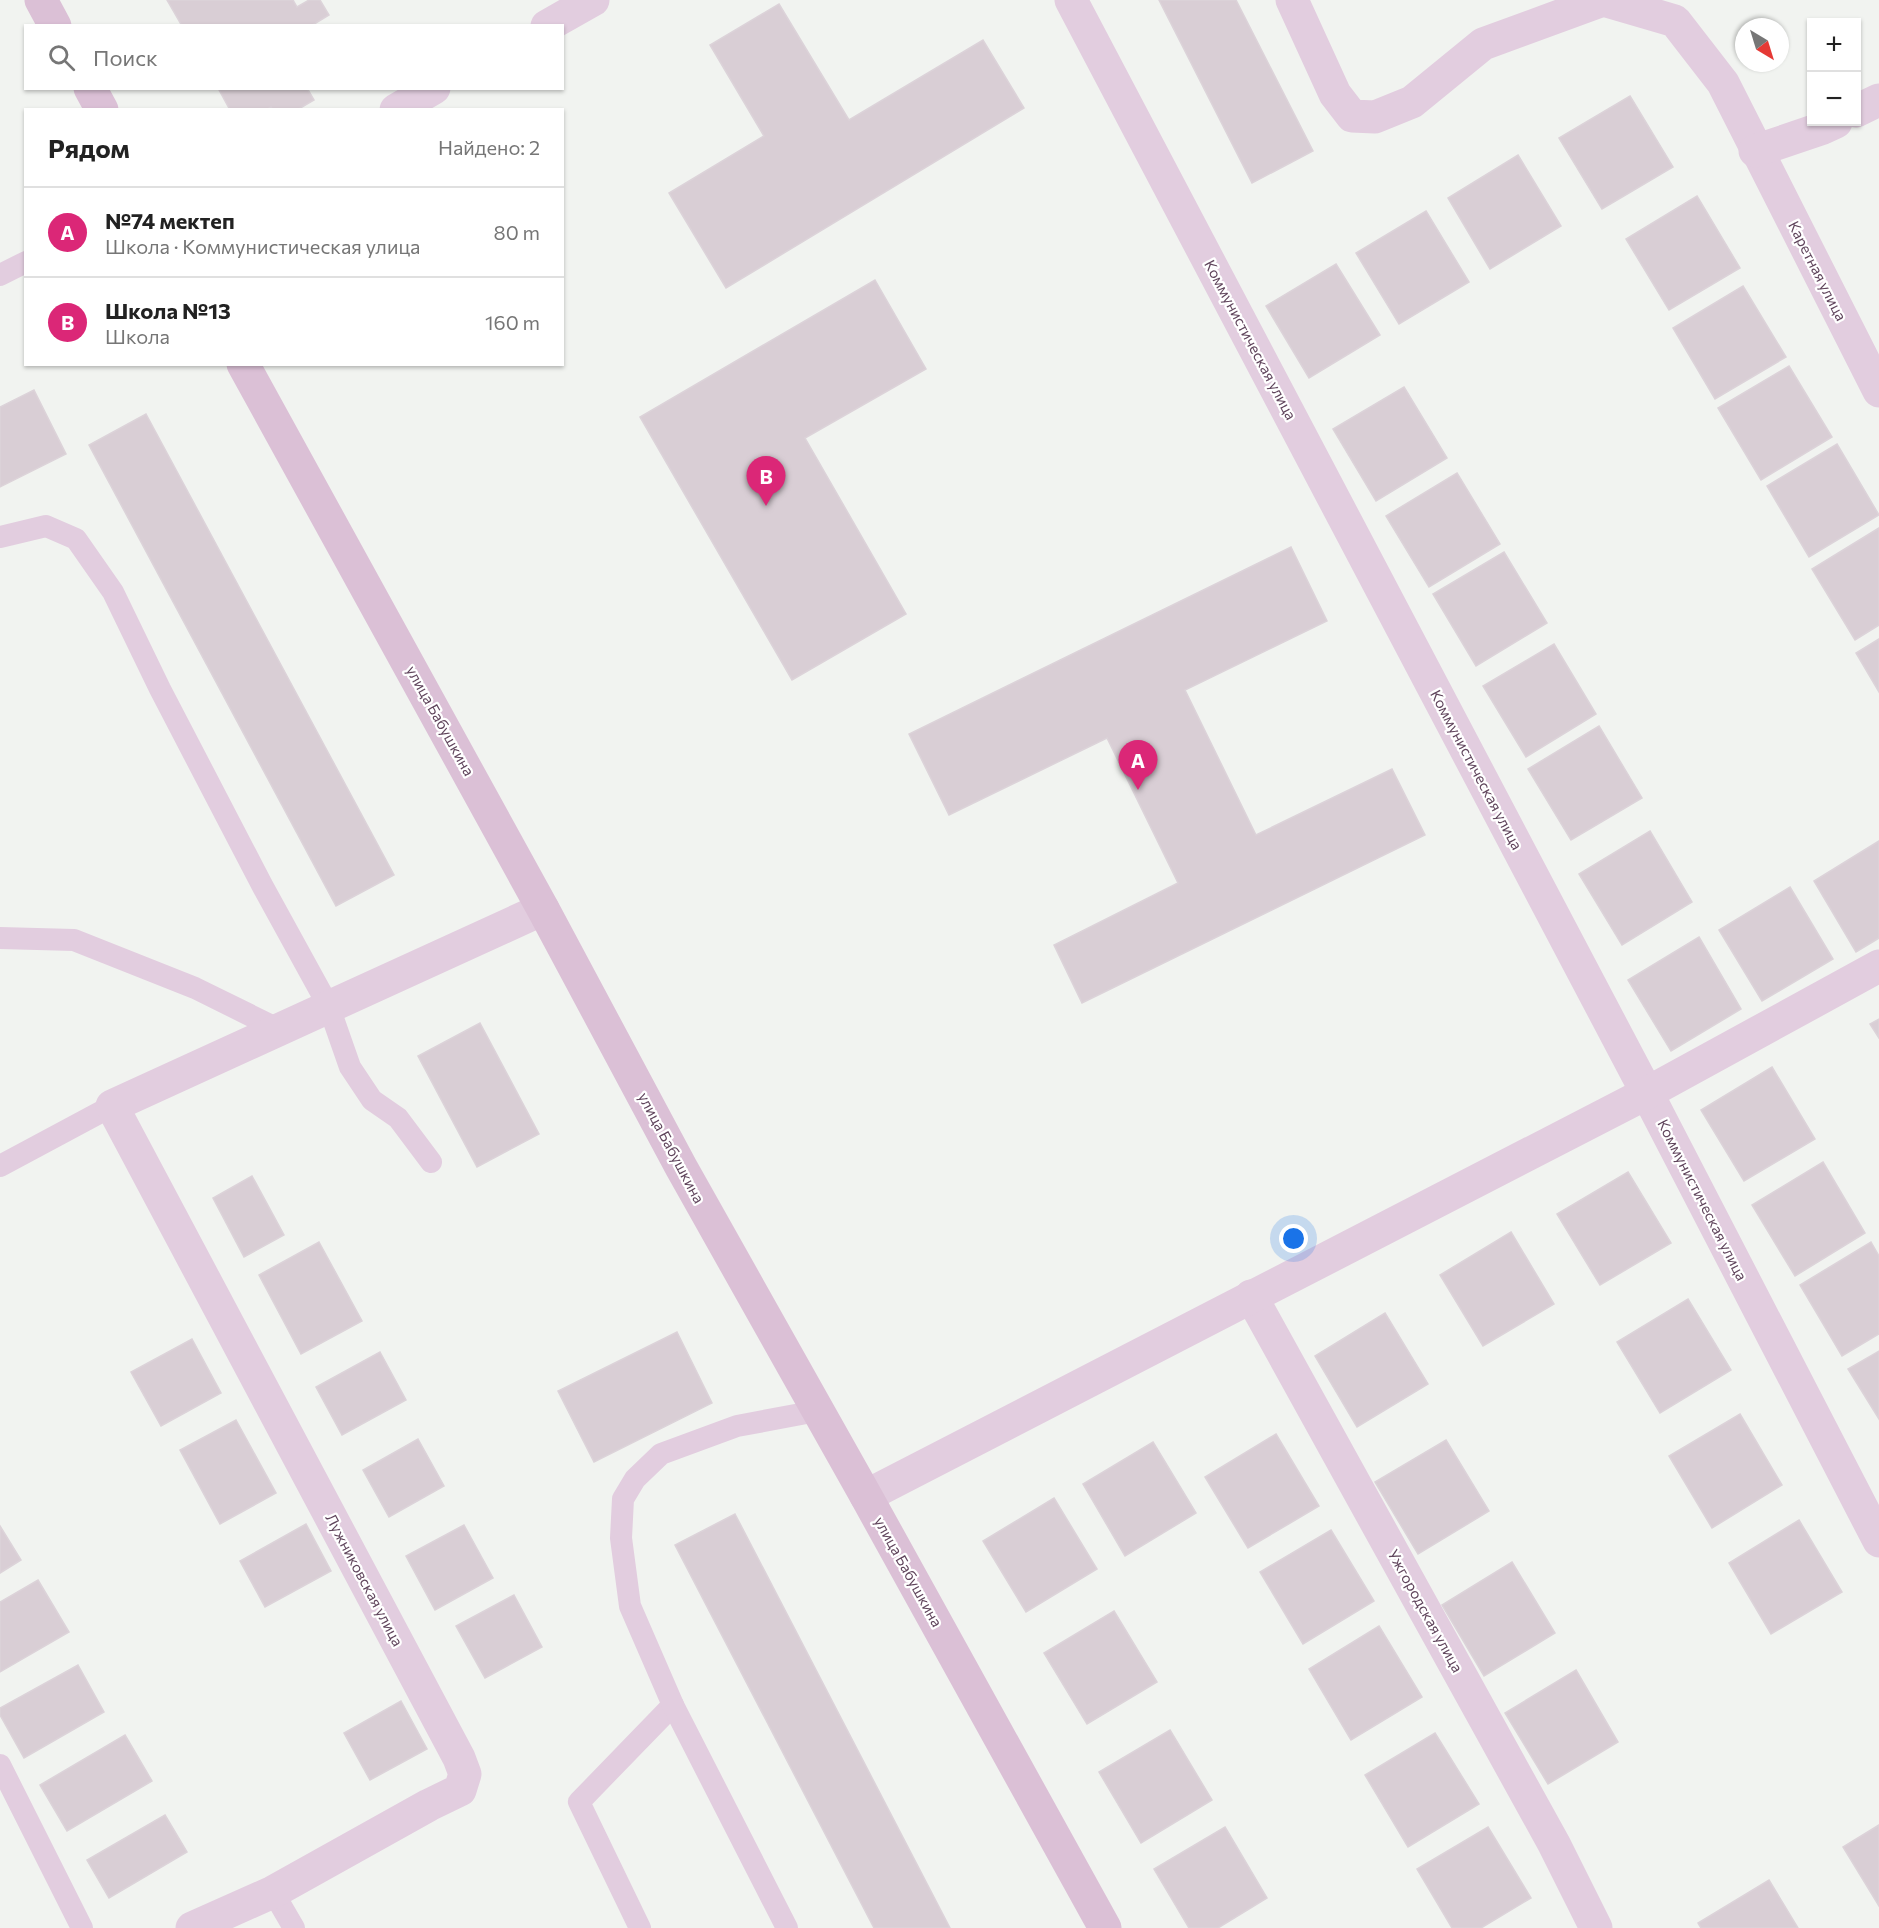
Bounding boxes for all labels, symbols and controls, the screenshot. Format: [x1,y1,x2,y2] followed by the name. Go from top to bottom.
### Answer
[1735,18,1789,72] north arrow
[1807,18,1861,126] map controls
[1807,18,1861,72] button: +
[24,24,564,90] search box
[45,41,78,74] icon: search
[93,44,158,71] text: Поиск
[1807,72,1861,126] button: −
[48,132,130,163] text: Рядом
[438,135,540,159] text: Найдено: 2
[105,207,235,234] text: №74 мектеп
[1785,218,1851,323] street label: Каретная улица
[60,220,75,244] text: A
[494,220,540,244] text: 80 m
[105,234,420,258] text: Школа · Коммунистическая улица
[1201,256,1301,423] street label: Коммунистическая улица
[105,297,231,324] text: Школа №13
[61,310,74,334] text: B
[485,310,540,334] text: 160 m
[105,324,170,348] text: Школа
[746,456,786,506] pin: B
[403,662,479,779] street label: улица Бабушкина
[1427,686,1527,853] street label: Коммунистическая улица
[1118,740,1158,790] pin: A
[635,1089,709,1206] street label: улица Бабушкина
[1654,1116,1751,1283] street label: Коммунистическая улица
[1279,1224,1308,1253] your location
[322,1510,407,1649] street label: Лужниковская улица
[871,1513,947,1630] street label: улица Бабушкина
[1385,1546,1467,1675] street label: Ужгородская улица

